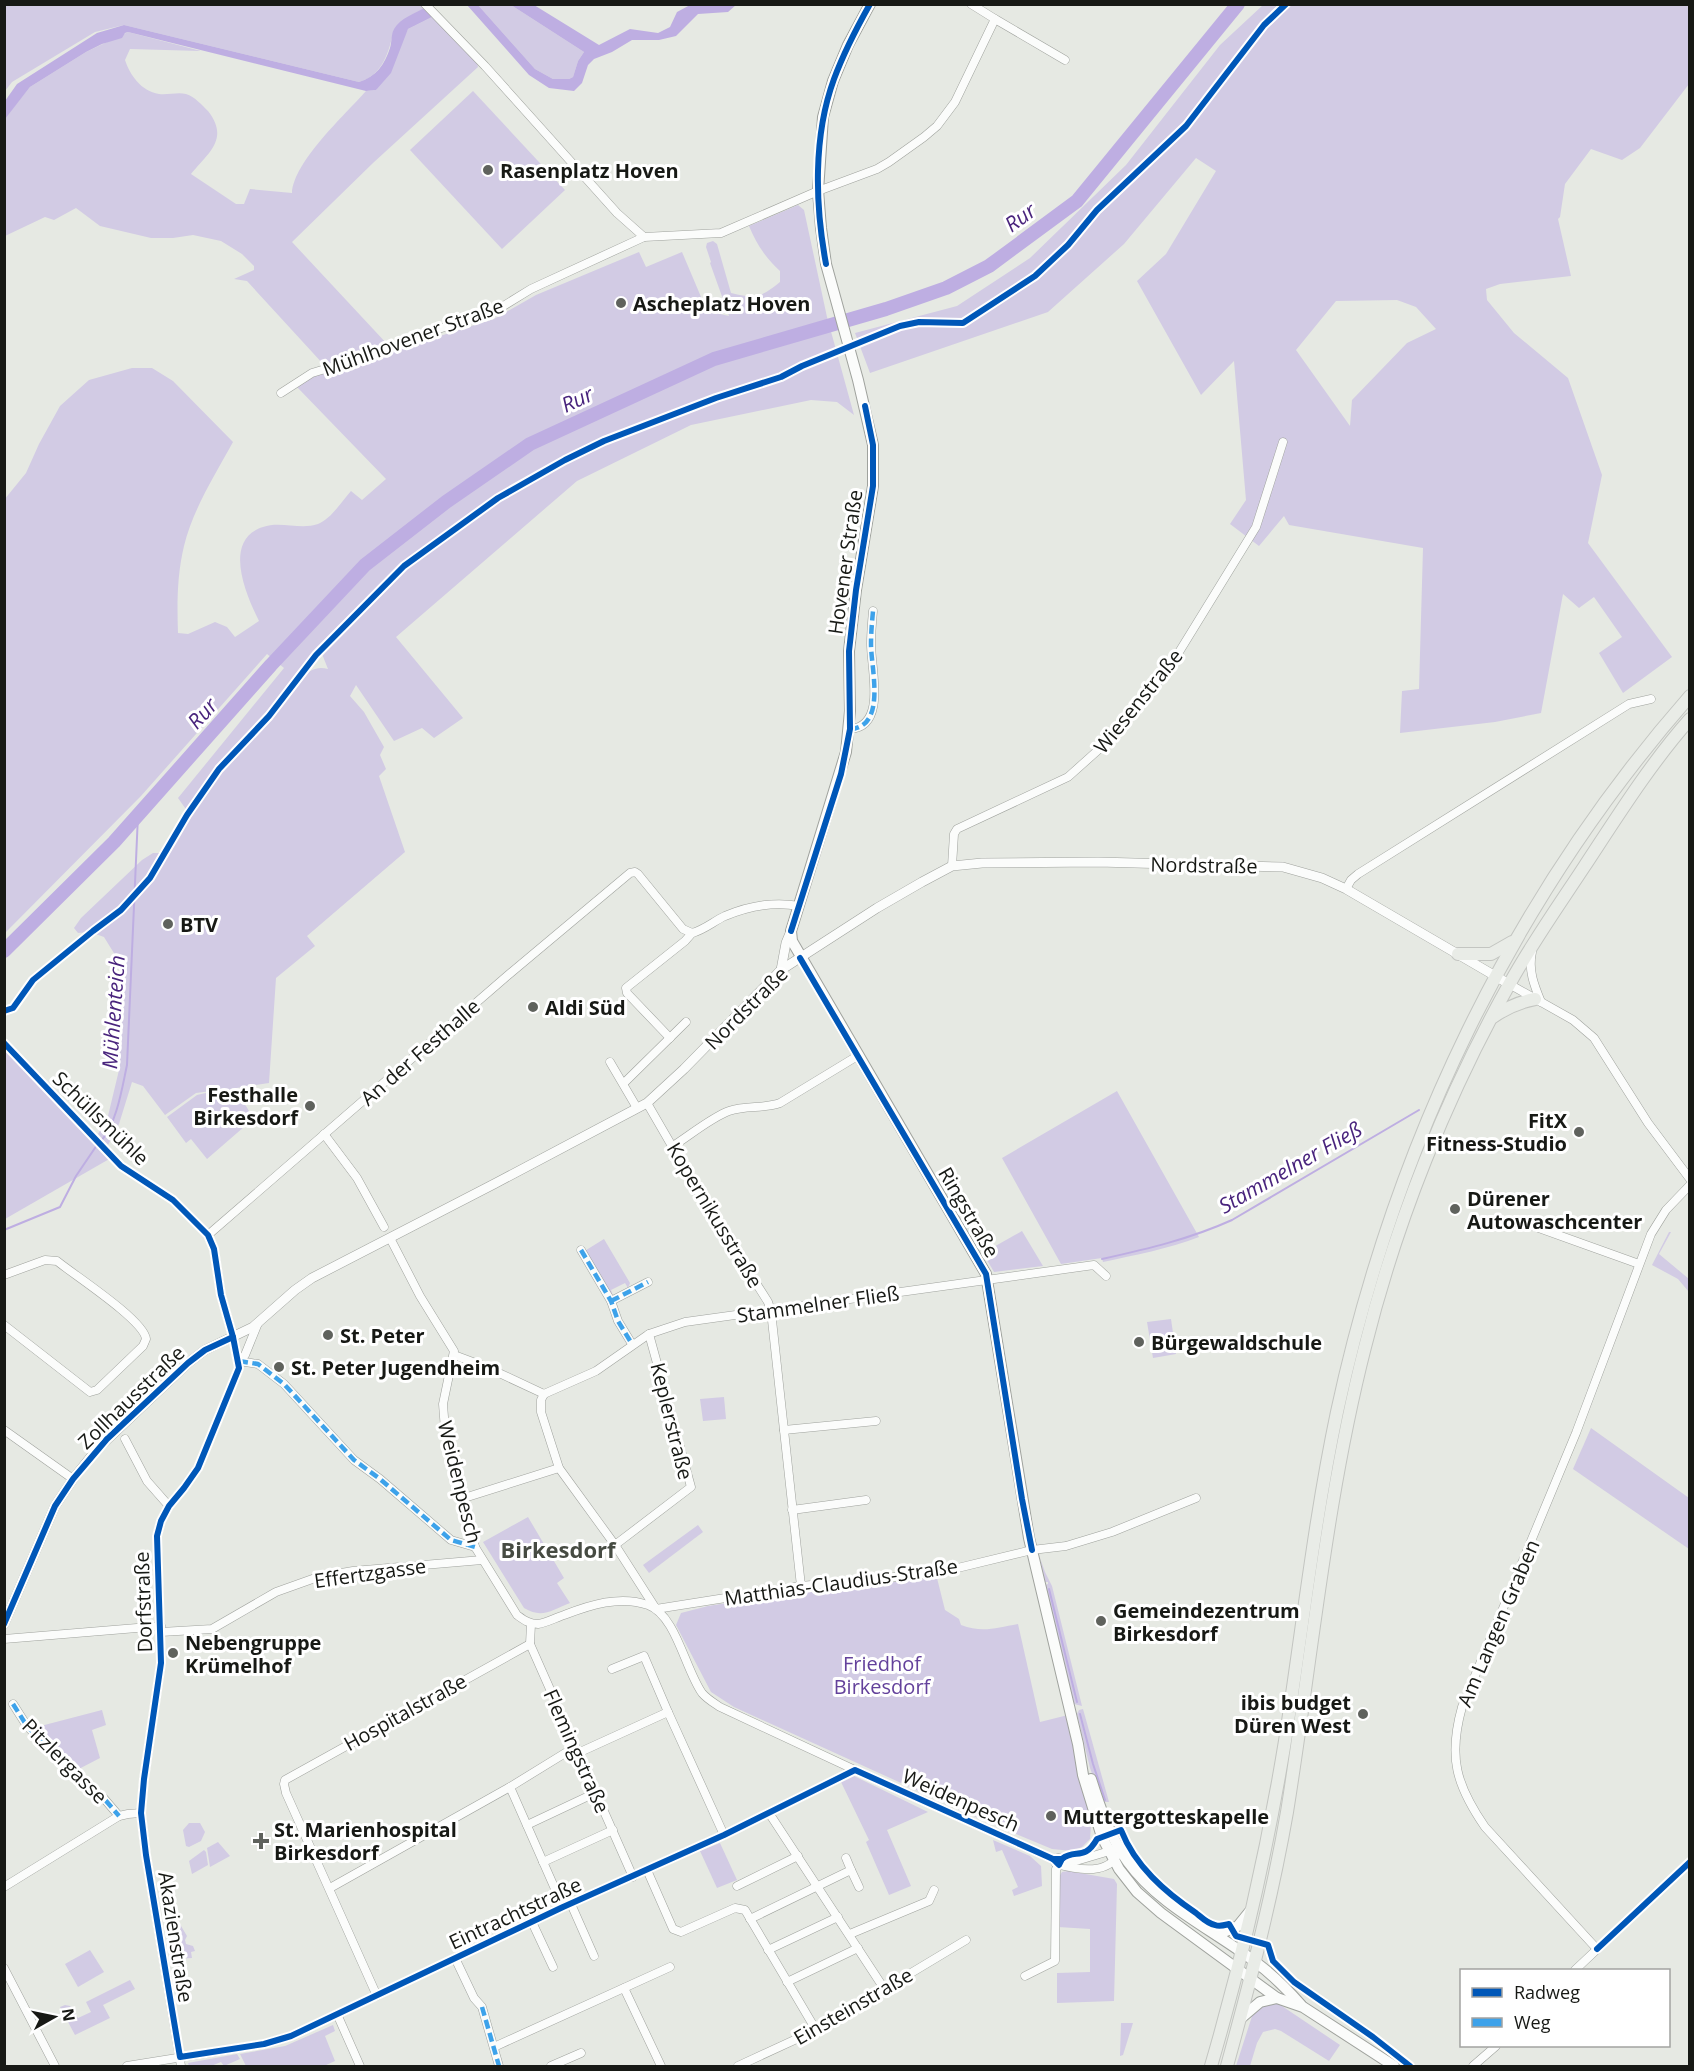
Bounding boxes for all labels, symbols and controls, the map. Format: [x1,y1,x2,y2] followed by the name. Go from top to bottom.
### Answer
[500,157,679,184] place label: Rasenplatz Hoven
[481,163,495,177] marker: Rasenplatz Hoven
[999,196,1042,238] water label: Rur
[633,290,810,317] place label: Ascheplatz Hoven
[319,292,507,382] street label: Mühlhovener Straße
[614,296,628,310] marker: Ascheplatz Hoven
[556,379,598,419] water label: Rur
[821,488,869,636] street label: Hovener Straße
[1087,643,1189,759] street label: Wiesenstraße
[181,691,224,734] water label: Rur
[1150,851,1258,879] street label: Nordstraße
[180,911,218,938] place label: BTV
[161,917,175,931] marker: BTV
[95,954,131,1070] water label: Mühlenteich
[699,961,793,1055] street label: Nordstraße
[355,993,485,1111] street label: An der Festhalle
[545,994,626,1021] place label: Aldi Süd
[526,1000,540,1014] marker: Aldi Süd
[47,1065,155,1171] street label: Schüllsmühle
[193,1081,299,1131] place label: Festhalle Birkesdorf
[303,1099,317,1113] marker: Festhalle Birkesdorf
[1426,1107,1568,1157] place label: FitX Fitness-Studio
[1213,1115,1367,1219] water label: Stammelner Fließ
[1572,1125,1586,1139] marker: FitX Fitness-Studio
[661,1137,769,1293] street label: Kopernikusstraße
[932,1162,1006,1262] street label: Ringstraße
[1467,1185,1642,1235] place label: Dürener Autowaschcenter
[1448,1202,1462,1216] marker: Dürener Autowaschcenter
[735,1279,901,1329] street label: Stammelner Fließ
[340,1322,425,1349] place label: St. Peter
[321,1328,335,1342] marker: St. Peter
[1151,1329,1322,1356] place label: Bürgewaldschule
[1132,1335,1146,1349] marker: Bürgewaldschule
[72,1339,190,1455] street label: Zollhausstraße
[291,1354,500,1381] place label: St. Peter Jugendheim
[272,1360,286,1374] marker: St. Peter Jugendheim
[644,1360,700,1482] street label: Keplerstraße
[432,1418,488,1546] street label: Weidenpesch
[500,1534,617,1564] district label: Birkesdorf
[1451,1535,1545,1711] street label: Am Langen Graben
[128,1551,158,1653] street label: Dorfstraße
[312,1552,428,1594] street label: Effertzgasse
[723,1552,959,1612] street label: Matthias-Claudius-Straße
[1113,1597,1300,1647] place label: Gemeindezentrum Birkesdorf
[1094,1614,1108,1628] marker: Gemeindezentrum Birkesdorf
[185,1629,321,1679] place label: Nebengruppe Krümelhof
[166,1646,180,1660] marker: Nebengruppe Krümelhof
[834,1650,932,1700] park label: Friedhof Birkesdorf
[339,1667,471,1757] street label: Hospitalstraße
[538,1685,616,1817] street label: Flemingstraße
[1234,1689,1351,1739] place label: ibis budget Düren West
[1356,1707,1370,1721] marker: ibis budget Düren West
[16,1712,114,1810] street label: Pitzlergasse
[898,1762,1024,1838] street label: Weidenpesch
[1063,1803,1269,1830] place label: Muttergotteskapelle
[1044,1809,1058,1823] marker: Muttergotteskapelle
[274,1816,457,1866] place label: St. Marienhospital Birkesdorf
[252,1832,270,1850] marker: St. Marienhospital Birkesdorf
[152,1870,200,2004] street label: Akazienstraße
[444,1870,586,1956] street label: Eintrachtstraße
[789,1961,917,2051] street label: Einsteinstraße
[1460,1969,1670,2047] legend
[1514,1980,1580,2004] text: Radweg
[24,1987,84,2047] north arrow
[57,2007,81,2023] text: N
[1514,2010,1551,2034] text: Weg

